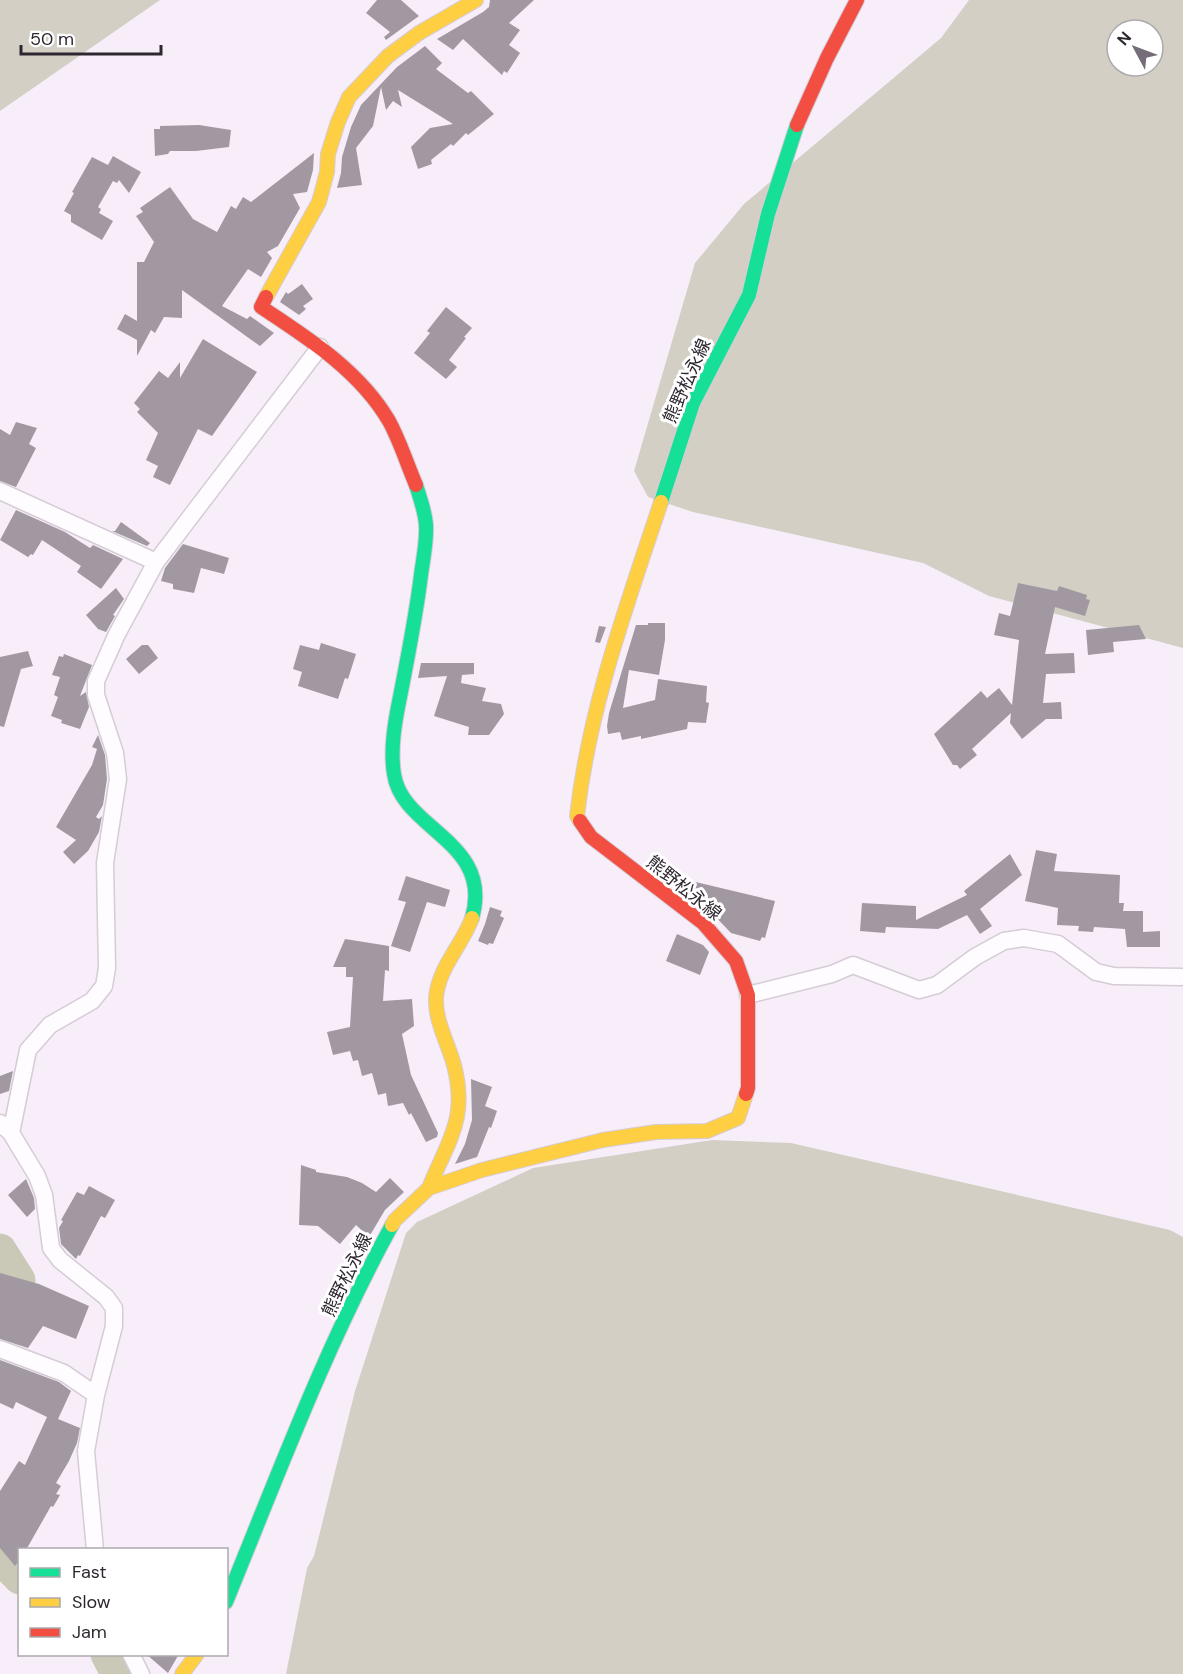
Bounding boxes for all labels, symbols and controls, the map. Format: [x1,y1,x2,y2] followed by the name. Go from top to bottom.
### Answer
[21,18,160,56] scale bar
[1105,18,1165,78] north arrow
[30,27,74,51] text: 50 m
[1112,27,1136,50] text: N
[658,335,716,427] street label: 熊野松永線
[641,850,727,926] street label: 熊野松永線
[316,1229,378,1321] street label: 熊野松永線
[18,1548,228,1656] legend
[72,1560,107,1584] text: Fast
[72,1590,111,1614] text: Slow
[72,1620,107,1644] text: Jam

